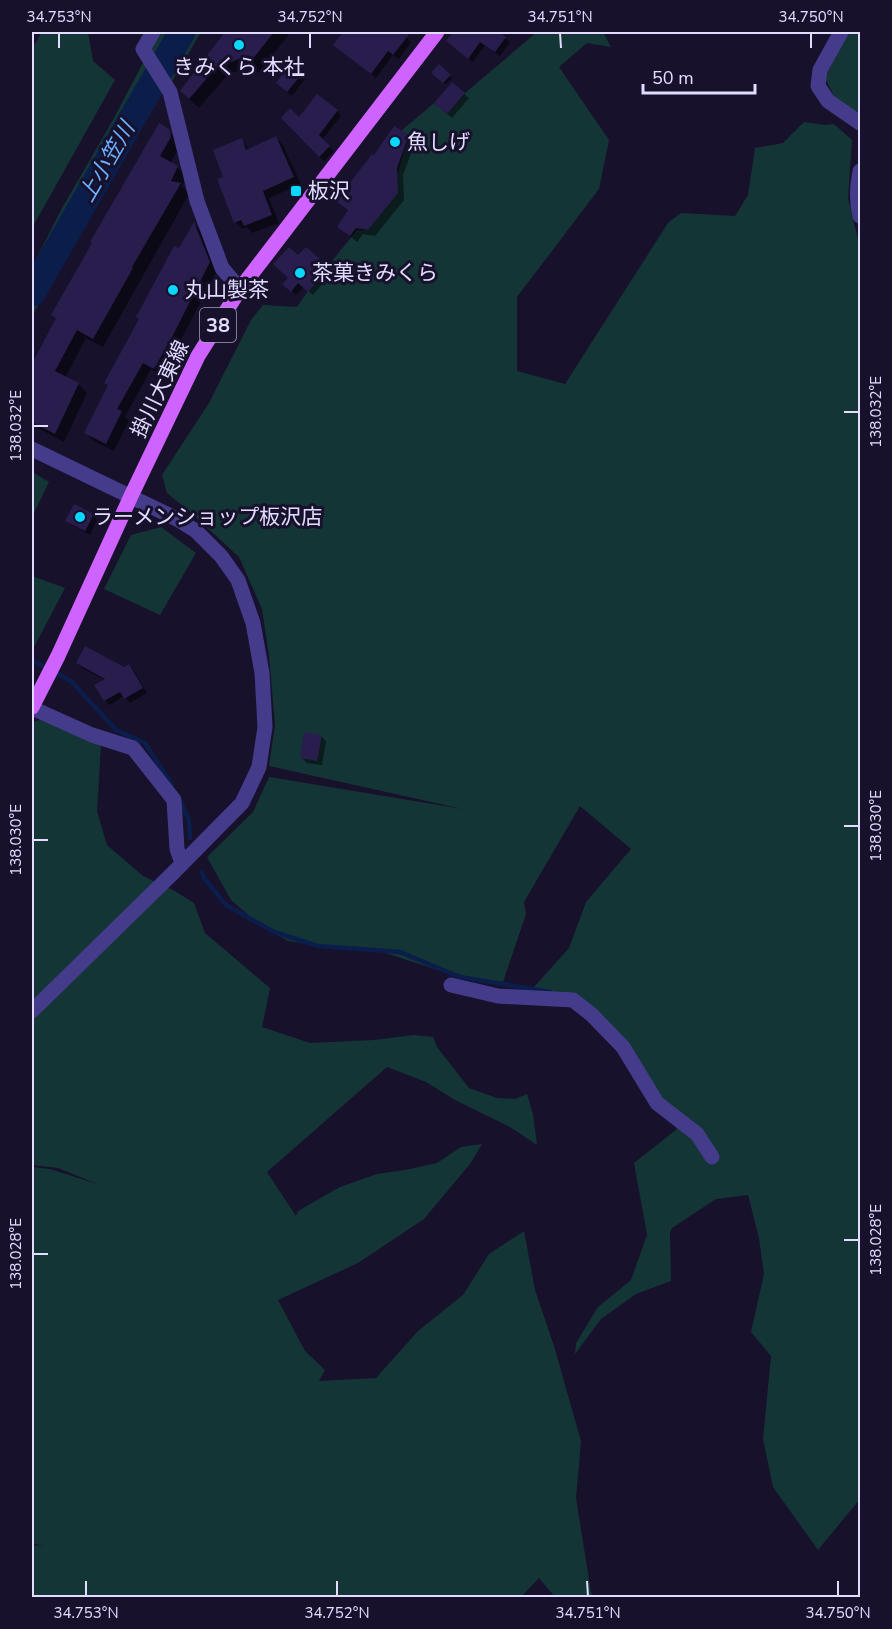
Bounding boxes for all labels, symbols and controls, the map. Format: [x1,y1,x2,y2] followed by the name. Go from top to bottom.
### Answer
[26,7,92,27] text: 34.753°N
[277,7,343,27] text: 34.752°N
[527,7,593,27] text: 34.751°N
[778,7,844,27] text: 34.750°N
[232,38,246,52] marker: きみくら 本社
[173,53,305,81] place label: きみくら 本社
[643,57,756,95] scale bar
[652,66,694,90] text: 50 m
[72,115,143,208] water label: 上小笠川
[407,128,470,156] place label: 魚しげ
[388,135,402,149] marker: 魚しげ
[308,177,350,205] place label: 板沢
[289,184,303,198] marker: 板沢
[312,259,438,287] place label: 茶菓きみくら
[293,266,307,280] marker: 茶菓きみくら
[185,276,269,304] place label: 丸山製茶
[166,283,180,297] marker: 丸山製茶
[200,308,236,342] road number: 38
[124,336,196,442] street label: 掛川大東線
[866,376,886,448] text: 138.032°E
[6,390,26,462] text: 138.032°E
[92,503,322,531] place label: ラーメンショップ板沢店
[73,510,87,524] marker: ラーメンショップ板沢店
[866,790,886,862] text: 138.030°E
[6,804,26,876] text: 138.030°E
[866,1204,886,1276] text: 138.028°E
[6,1218,26,1290] text: 138.028°E
[53,1603,119,1623] text: 34.753°N
[304,1603,370,1623] text: 34.752°N
[555,1603,621,1623] text: 34.751°N
[805,1603,871,1623] text: 34.750°N

